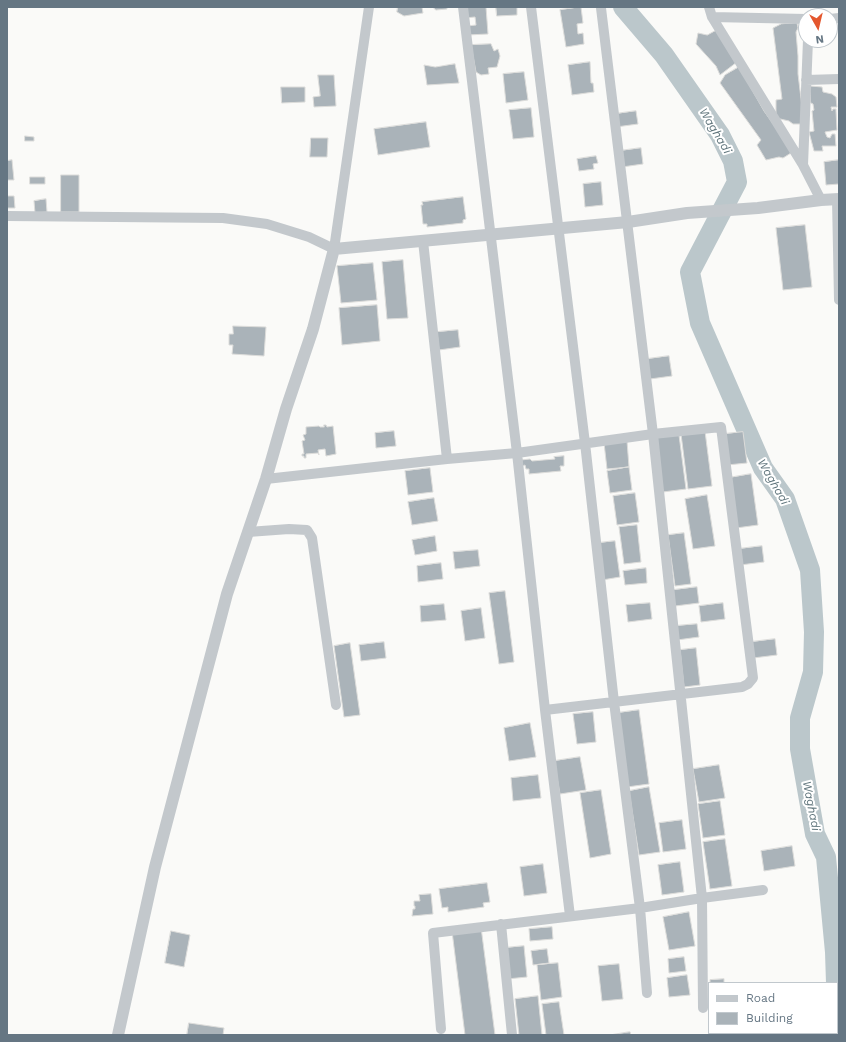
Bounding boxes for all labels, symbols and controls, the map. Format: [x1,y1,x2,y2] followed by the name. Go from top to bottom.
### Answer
[798,8,838,48] north arrow
[815,32,825,46] text: N
[696,106,734,156] water label: Waghadi
[754,456,792,508] water label: Waghadi
[799,780,823,832] water label: Waghadi
[708,982,838,1034] legend
[746,991,775,1005] text: Road
[746,1011,793,1025] text: Building

